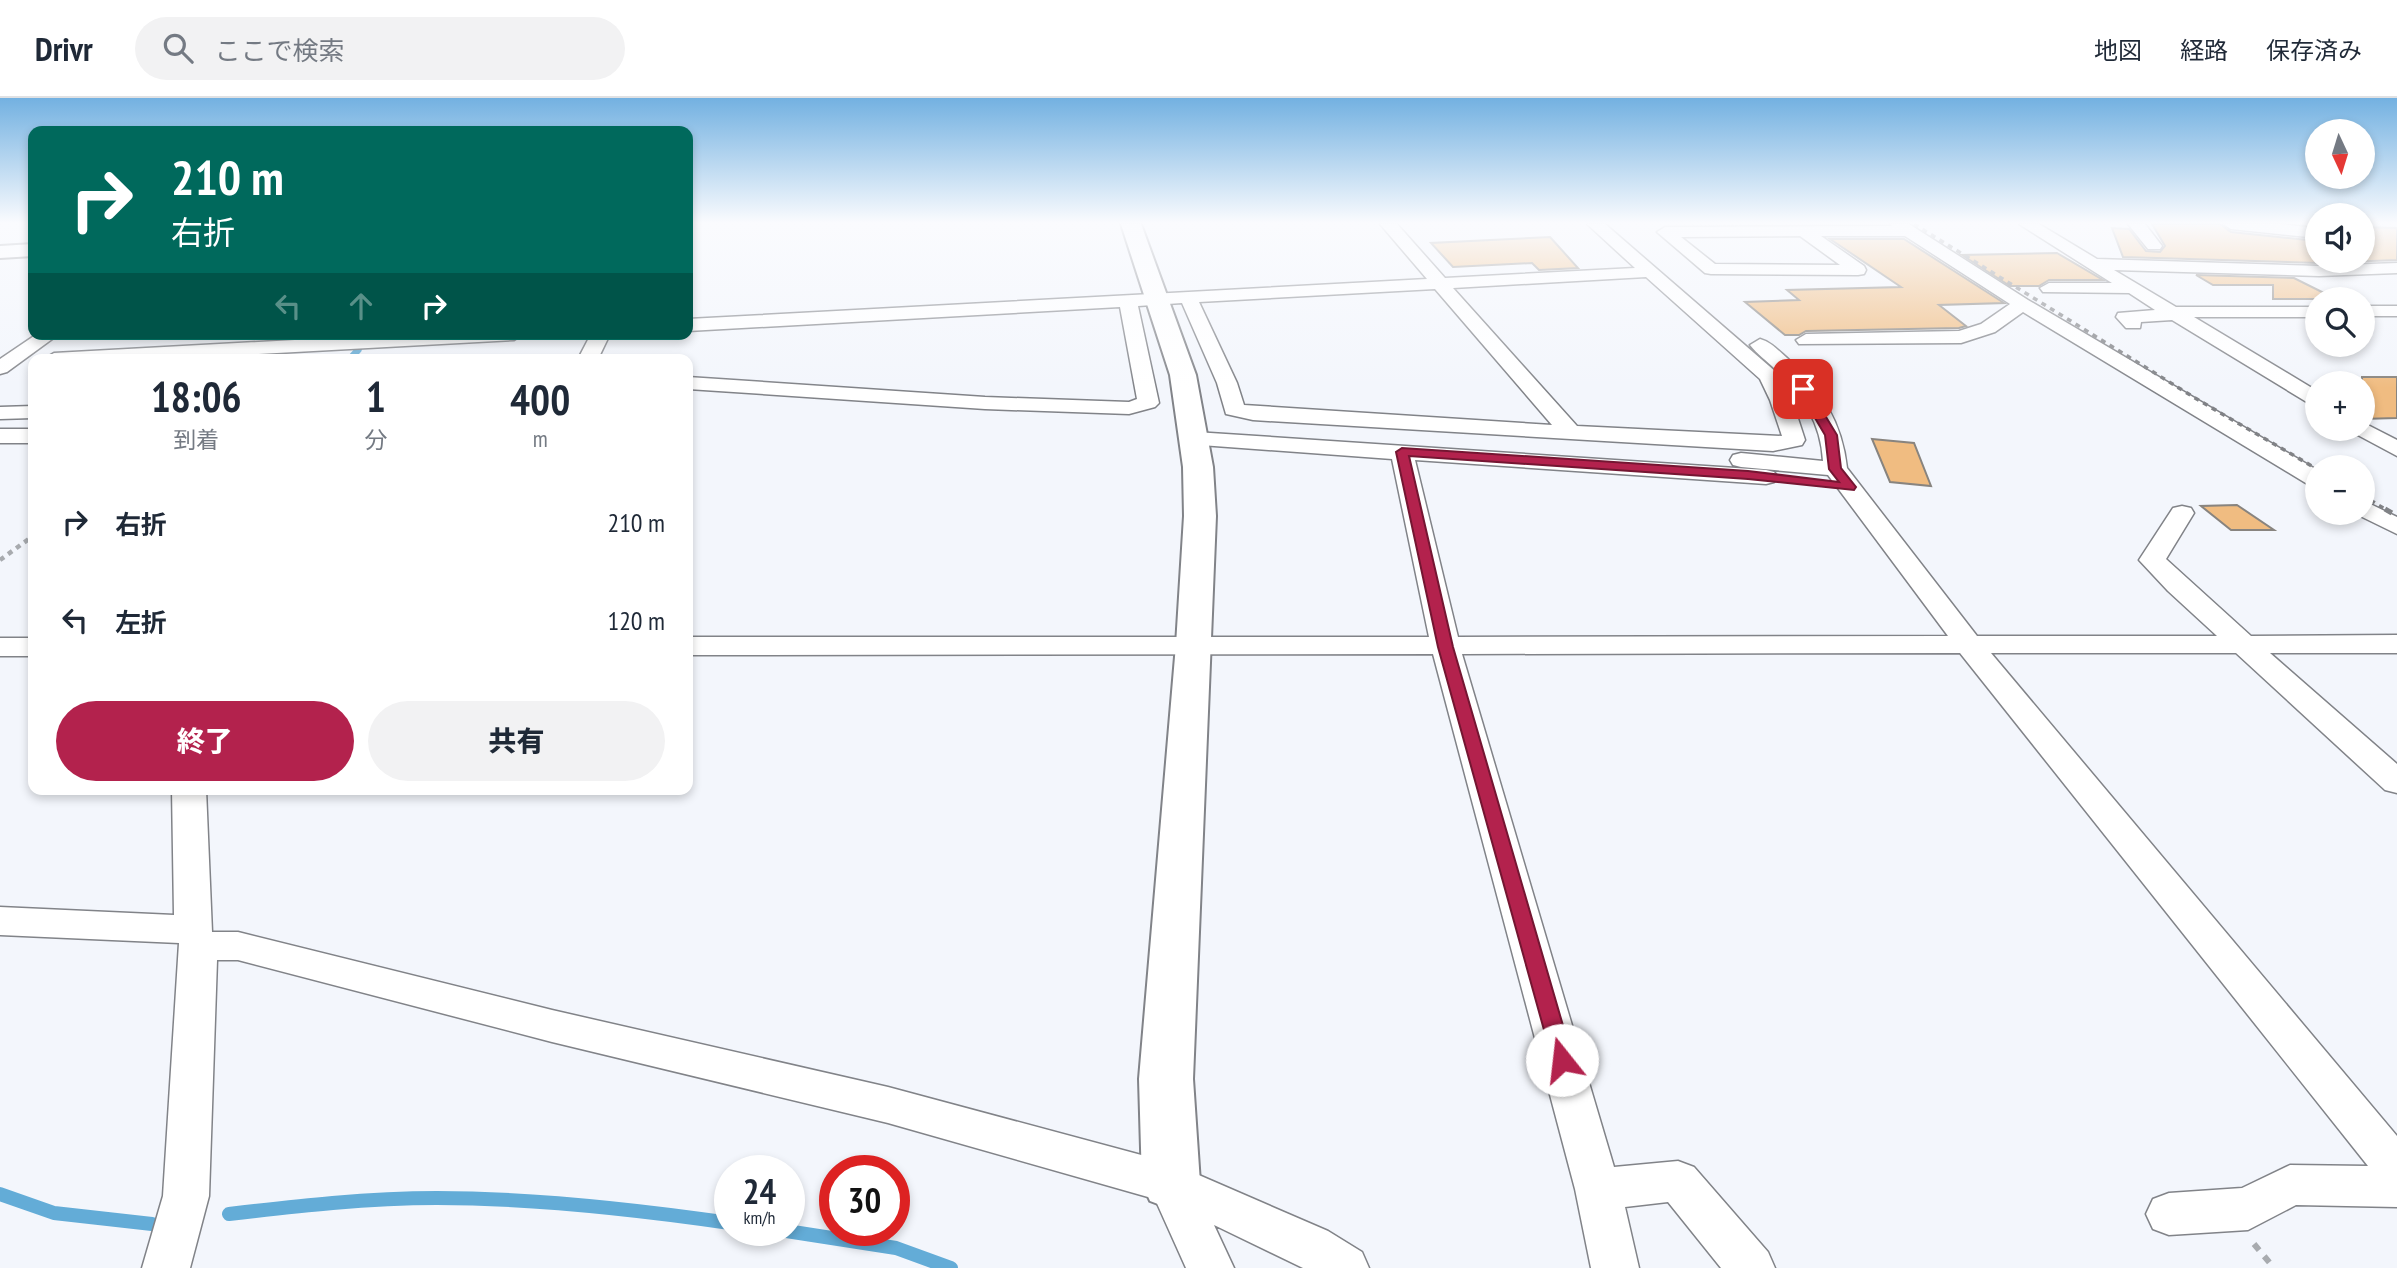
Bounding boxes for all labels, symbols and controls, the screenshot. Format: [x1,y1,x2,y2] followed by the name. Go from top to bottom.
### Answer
[135,17,625,80] search box
[35,27,93,70] text: Drivr
[159,29,197,67] icon: search
[215,34,345,67] text: ここで検索
[2094,35,2142,66] text: 地図
[2180,35,2228,66] text: 経路
[2266,35,2362,66] text: 保存済み
[2305,119,2375,189] north arrow
[2305,119,2375,525] map controls
[171,145,284,209] text: 210 m
[56,154,147,245] icon: right
[2305,203,2375,273] button: sound
[171,211,235,253] text: 右折
[269,287,307,325] icon: left
[342,287,380,325] icon: ahead
[415,287,453,325] icon: right
[2305,287,2375,357] button: search
[1773,359,1833,419] pin
[151,369,242,424] text: 18:06
[366,369,386,424] text: 1
[1784,370,1822,408] icon: arrive
[2305,371,2375,441] button: +
[510,372,570,427] text: 400
[533,424,548,453] text: m
[173,425,219,454] text: 到着
[364,425,387,454] text: 分
[2305,455,2375,525] button: −
[56,503,94,541] icon: right
[607,506,665,539] text: 210 m
[115,508,167,541] text: 右折
[56,601,94,639] icon: left
[607,604,665,637] text: 120 m
[115,606,167,639] text: 左折
[56,701,354,781] button: 終了
[368,701,665,781] button: 共有
[1525,1023,1599,1097] position arrow
[819,1155,910,1246] speed limit sign: 30
[743,1168,776,1214] text: 24
[744,1206,775,1229] text: km/h

